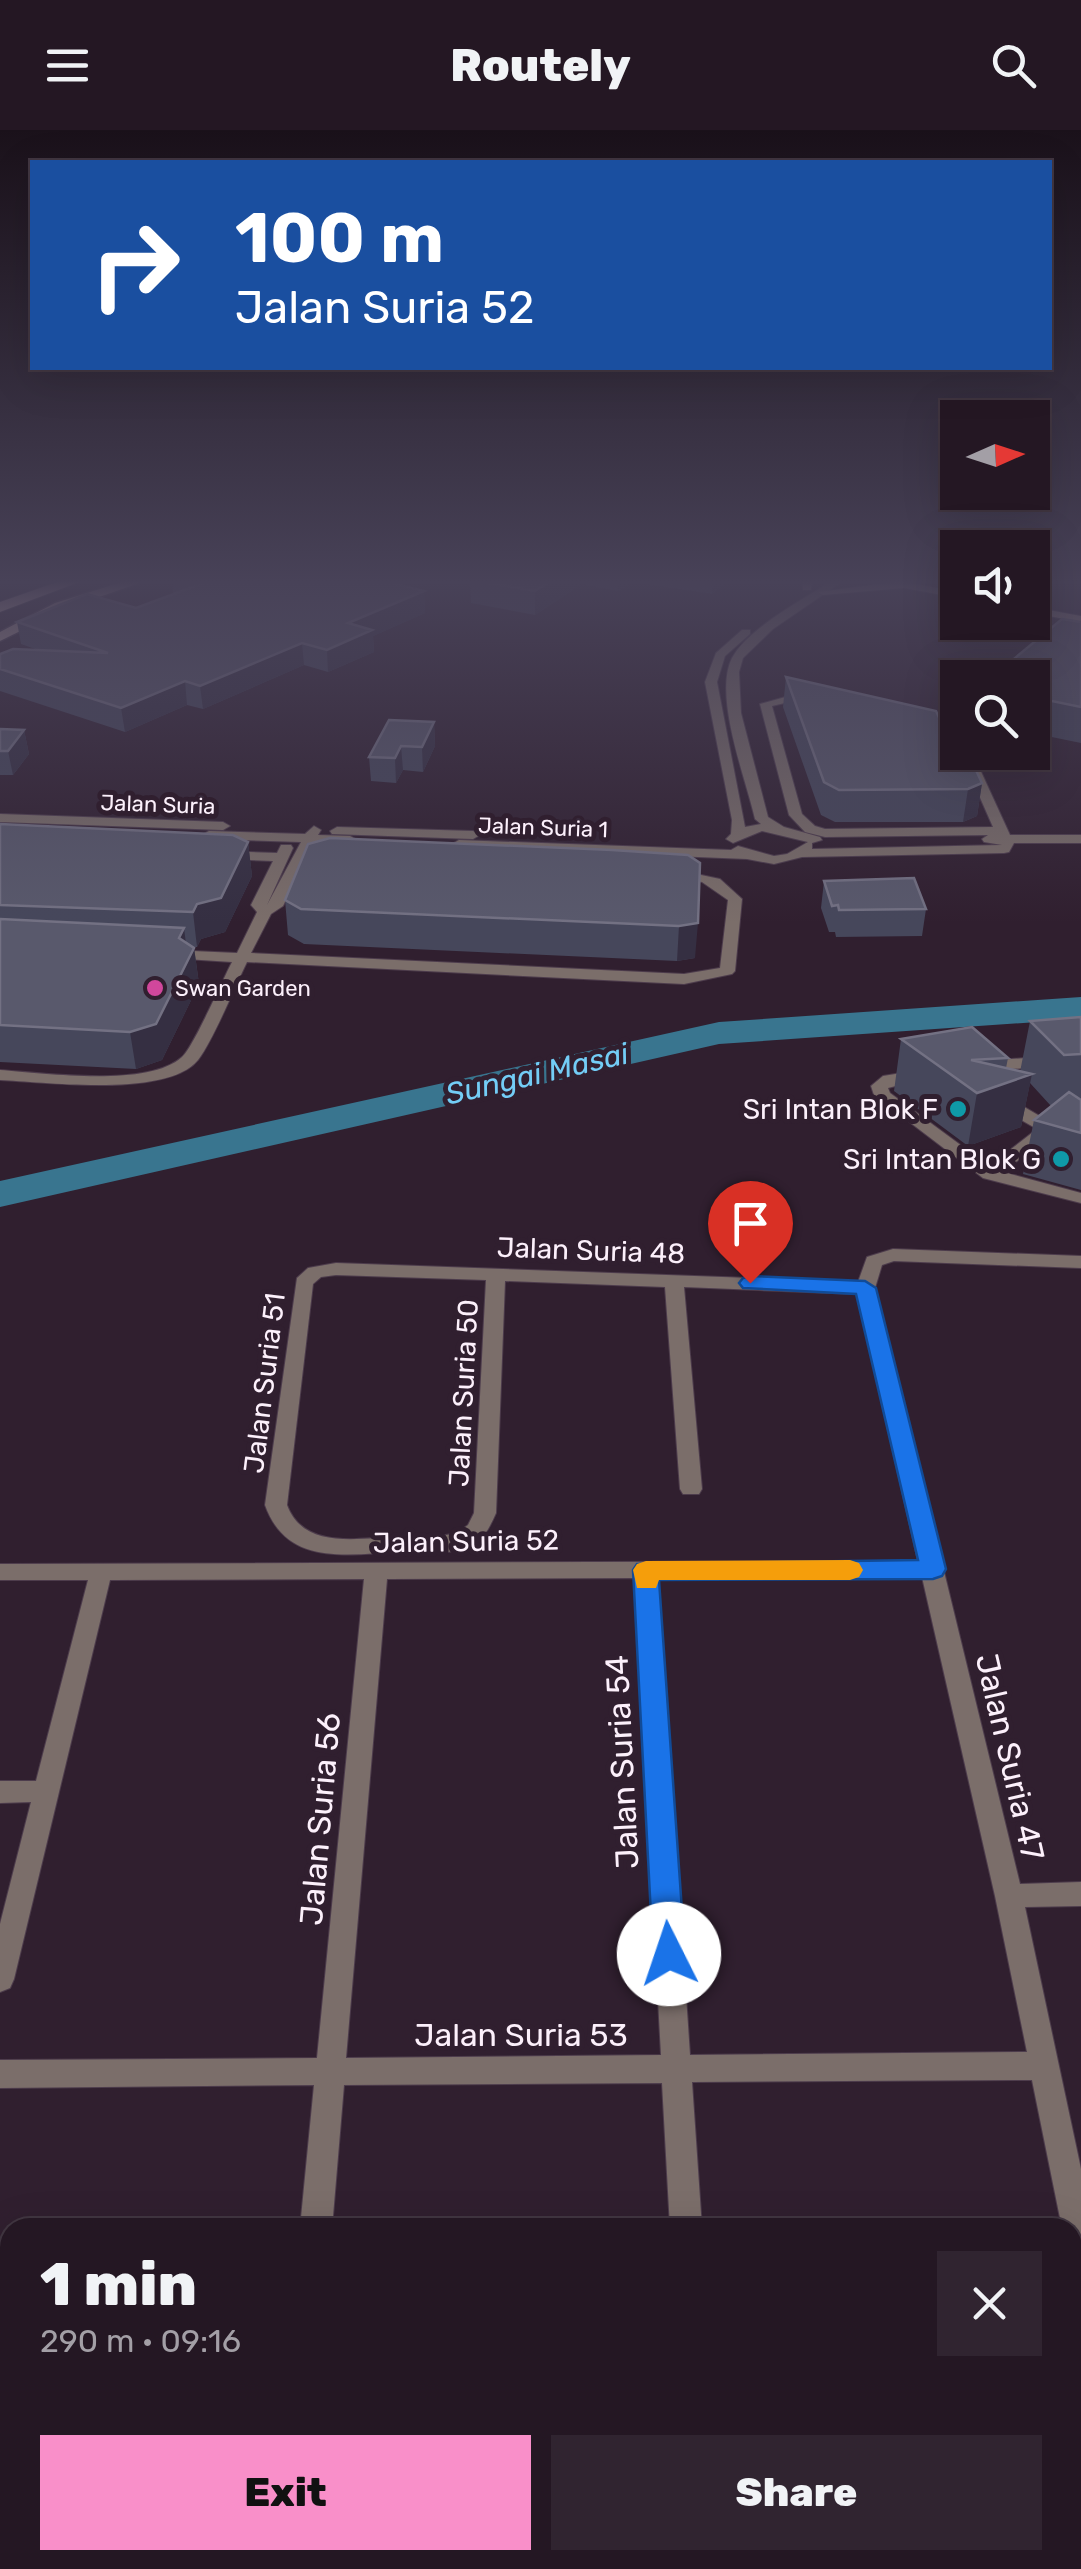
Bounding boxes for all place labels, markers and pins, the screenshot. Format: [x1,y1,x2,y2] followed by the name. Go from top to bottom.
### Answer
[175,975,311,1002] place label: Swan Garden
[144,977,166,999] marker: Swan Garden
[743,1093,938,1126] place label: Sri Intan Blok F
[947,1098,969,1120] marker: Sri Intan Blok F
[843,1143,1041,1176] place label: Sri Intan Blok G
[1050,1148,1072,1170] marker: Sri Intan Blok G
[708,1181,793,1284] pin

